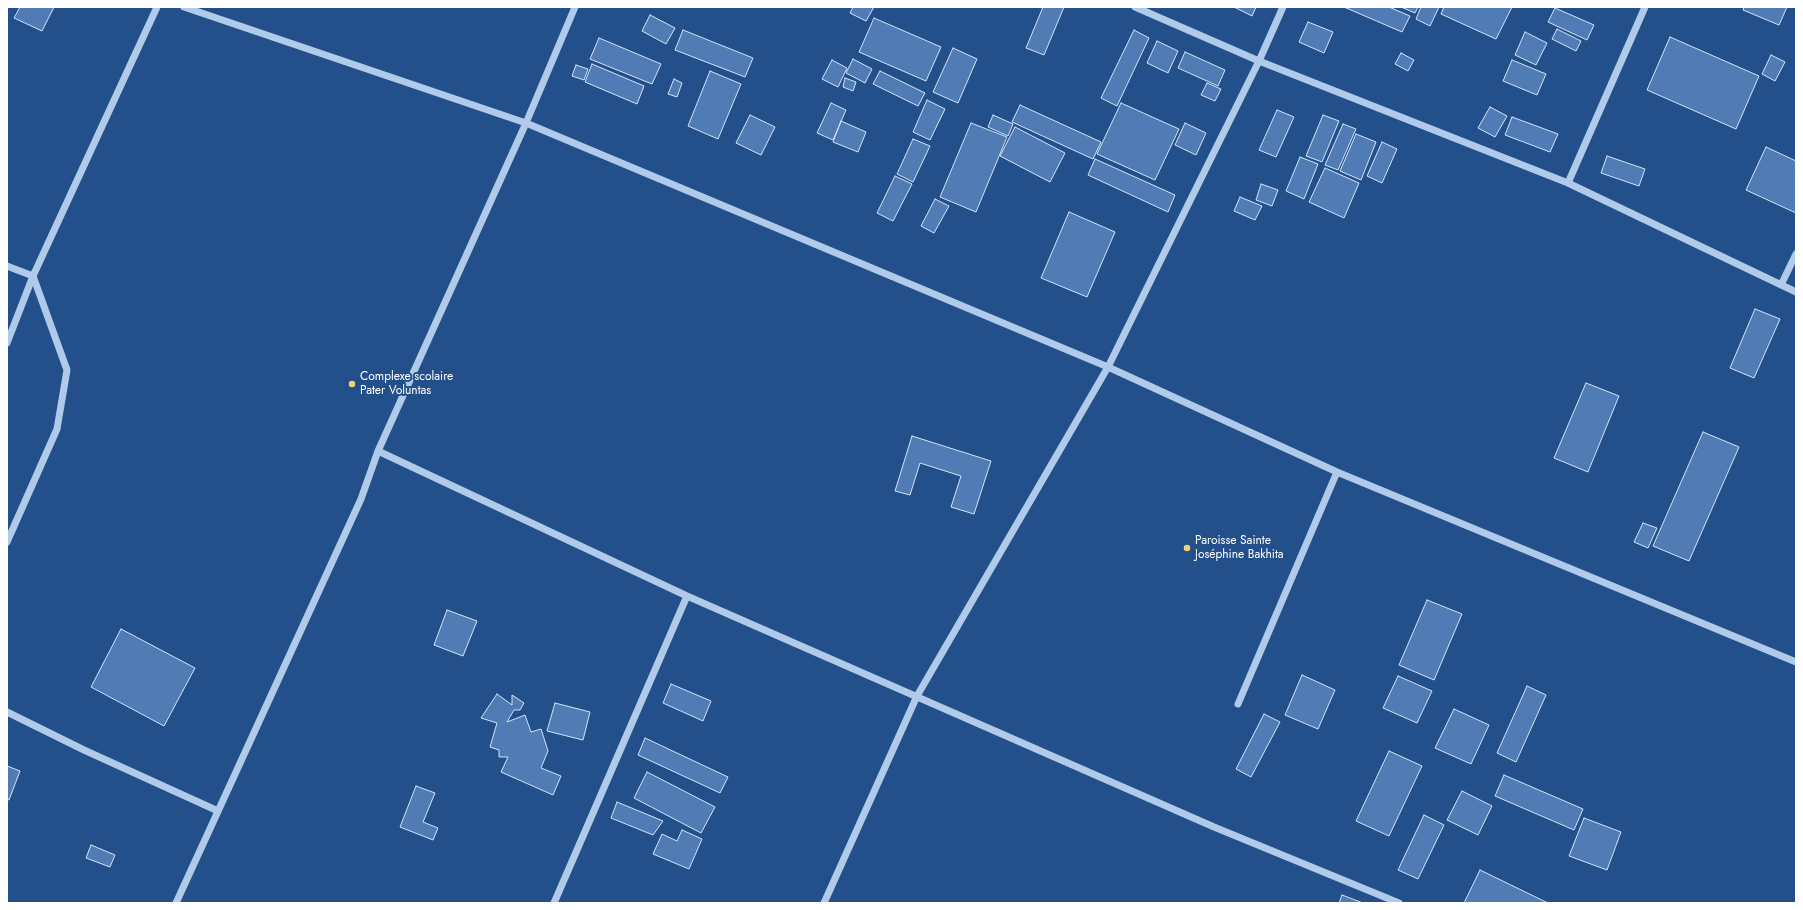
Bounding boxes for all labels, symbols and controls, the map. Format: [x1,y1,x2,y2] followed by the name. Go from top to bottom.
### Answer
[360,370,453,398] place label: Complexe scolaire Pater Voluntas
[347,379,357,389] marker: Complexe scolaire Pater Voluntas
[1195,534,1284,562] place label: Paroisse Sainte Joséphine Bakhita
[1182,543,1192,553] marker: Paroisse Sainte Joséphine Bakhita

